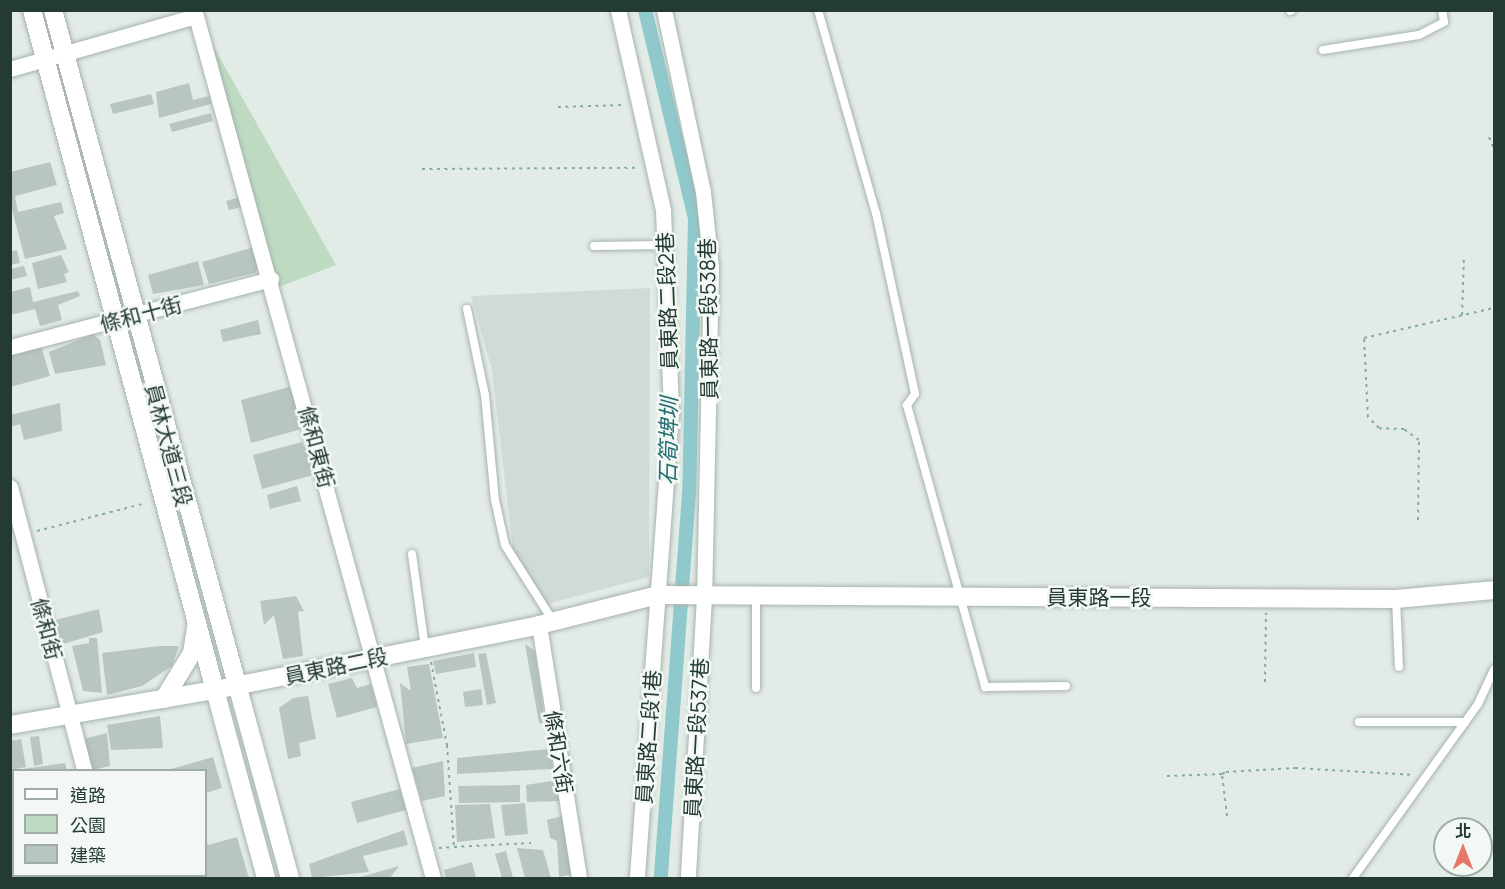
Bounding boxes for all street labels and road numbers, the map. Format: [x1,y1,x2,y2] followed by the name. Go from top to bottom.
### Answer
[652,232,682,370] street label: 員東路二段2巷
[694,238,722,400] street label: 員東路一段538巷
[97,291,185,337] street label: 條和十街
[141,381,197,509] street label: 員林大道三段
[294,403,340,491] street label: 條和東街
[1047,584,1151,610] street label: 員東路一段
[27,595,67,663] street label: 條和街
[282,643,390,689] street label: 員東路二段
[679,657,713,819] street label: 員東路一段537巷
[631,669,665,805] street label: 員東路二段1巷
[540,709,578,795] street label: 條和六街

